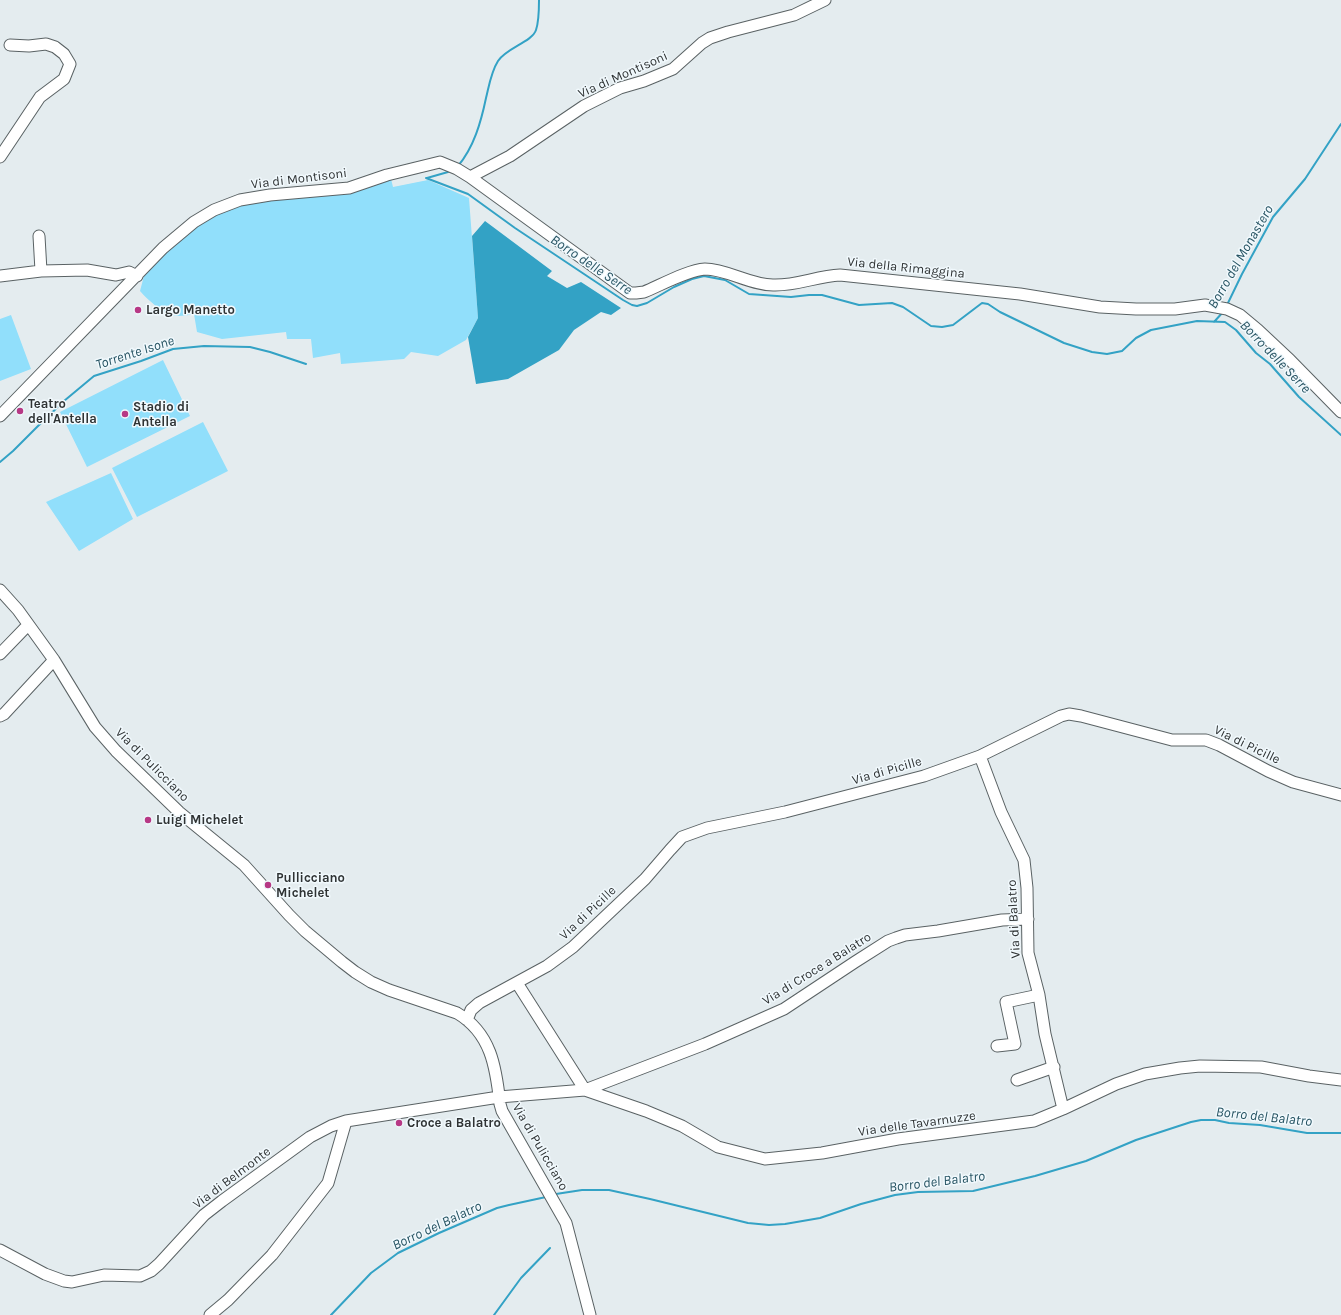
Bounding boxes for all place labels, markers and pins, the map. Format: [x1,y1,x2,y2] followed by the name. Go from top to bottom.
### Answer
[146,302,235,318] place label: Largo Manetto
[133,305,143,315] marker: Largo Manetto
[28,396,97,427] place label: Teatro dell'Antella
[133,399,189,430] place label: Stadio di Antella
[15,406,25,416] marker: Teatro dell'Antella
[120,409,130,419] marker: Stadio di Antella
[156,812,243,828] place label: Luigi Michelet
[143,815,153,825] marker: Luigi Michelet
[276,870,345,901] place label: Pullicciano Michelet
[263,880,273,890] marker: Pullicciano Michelet
[407,1115,501,1131] place label: Croce a Balatro
[394,1118,404,1128] marker: Croce a Balatro

